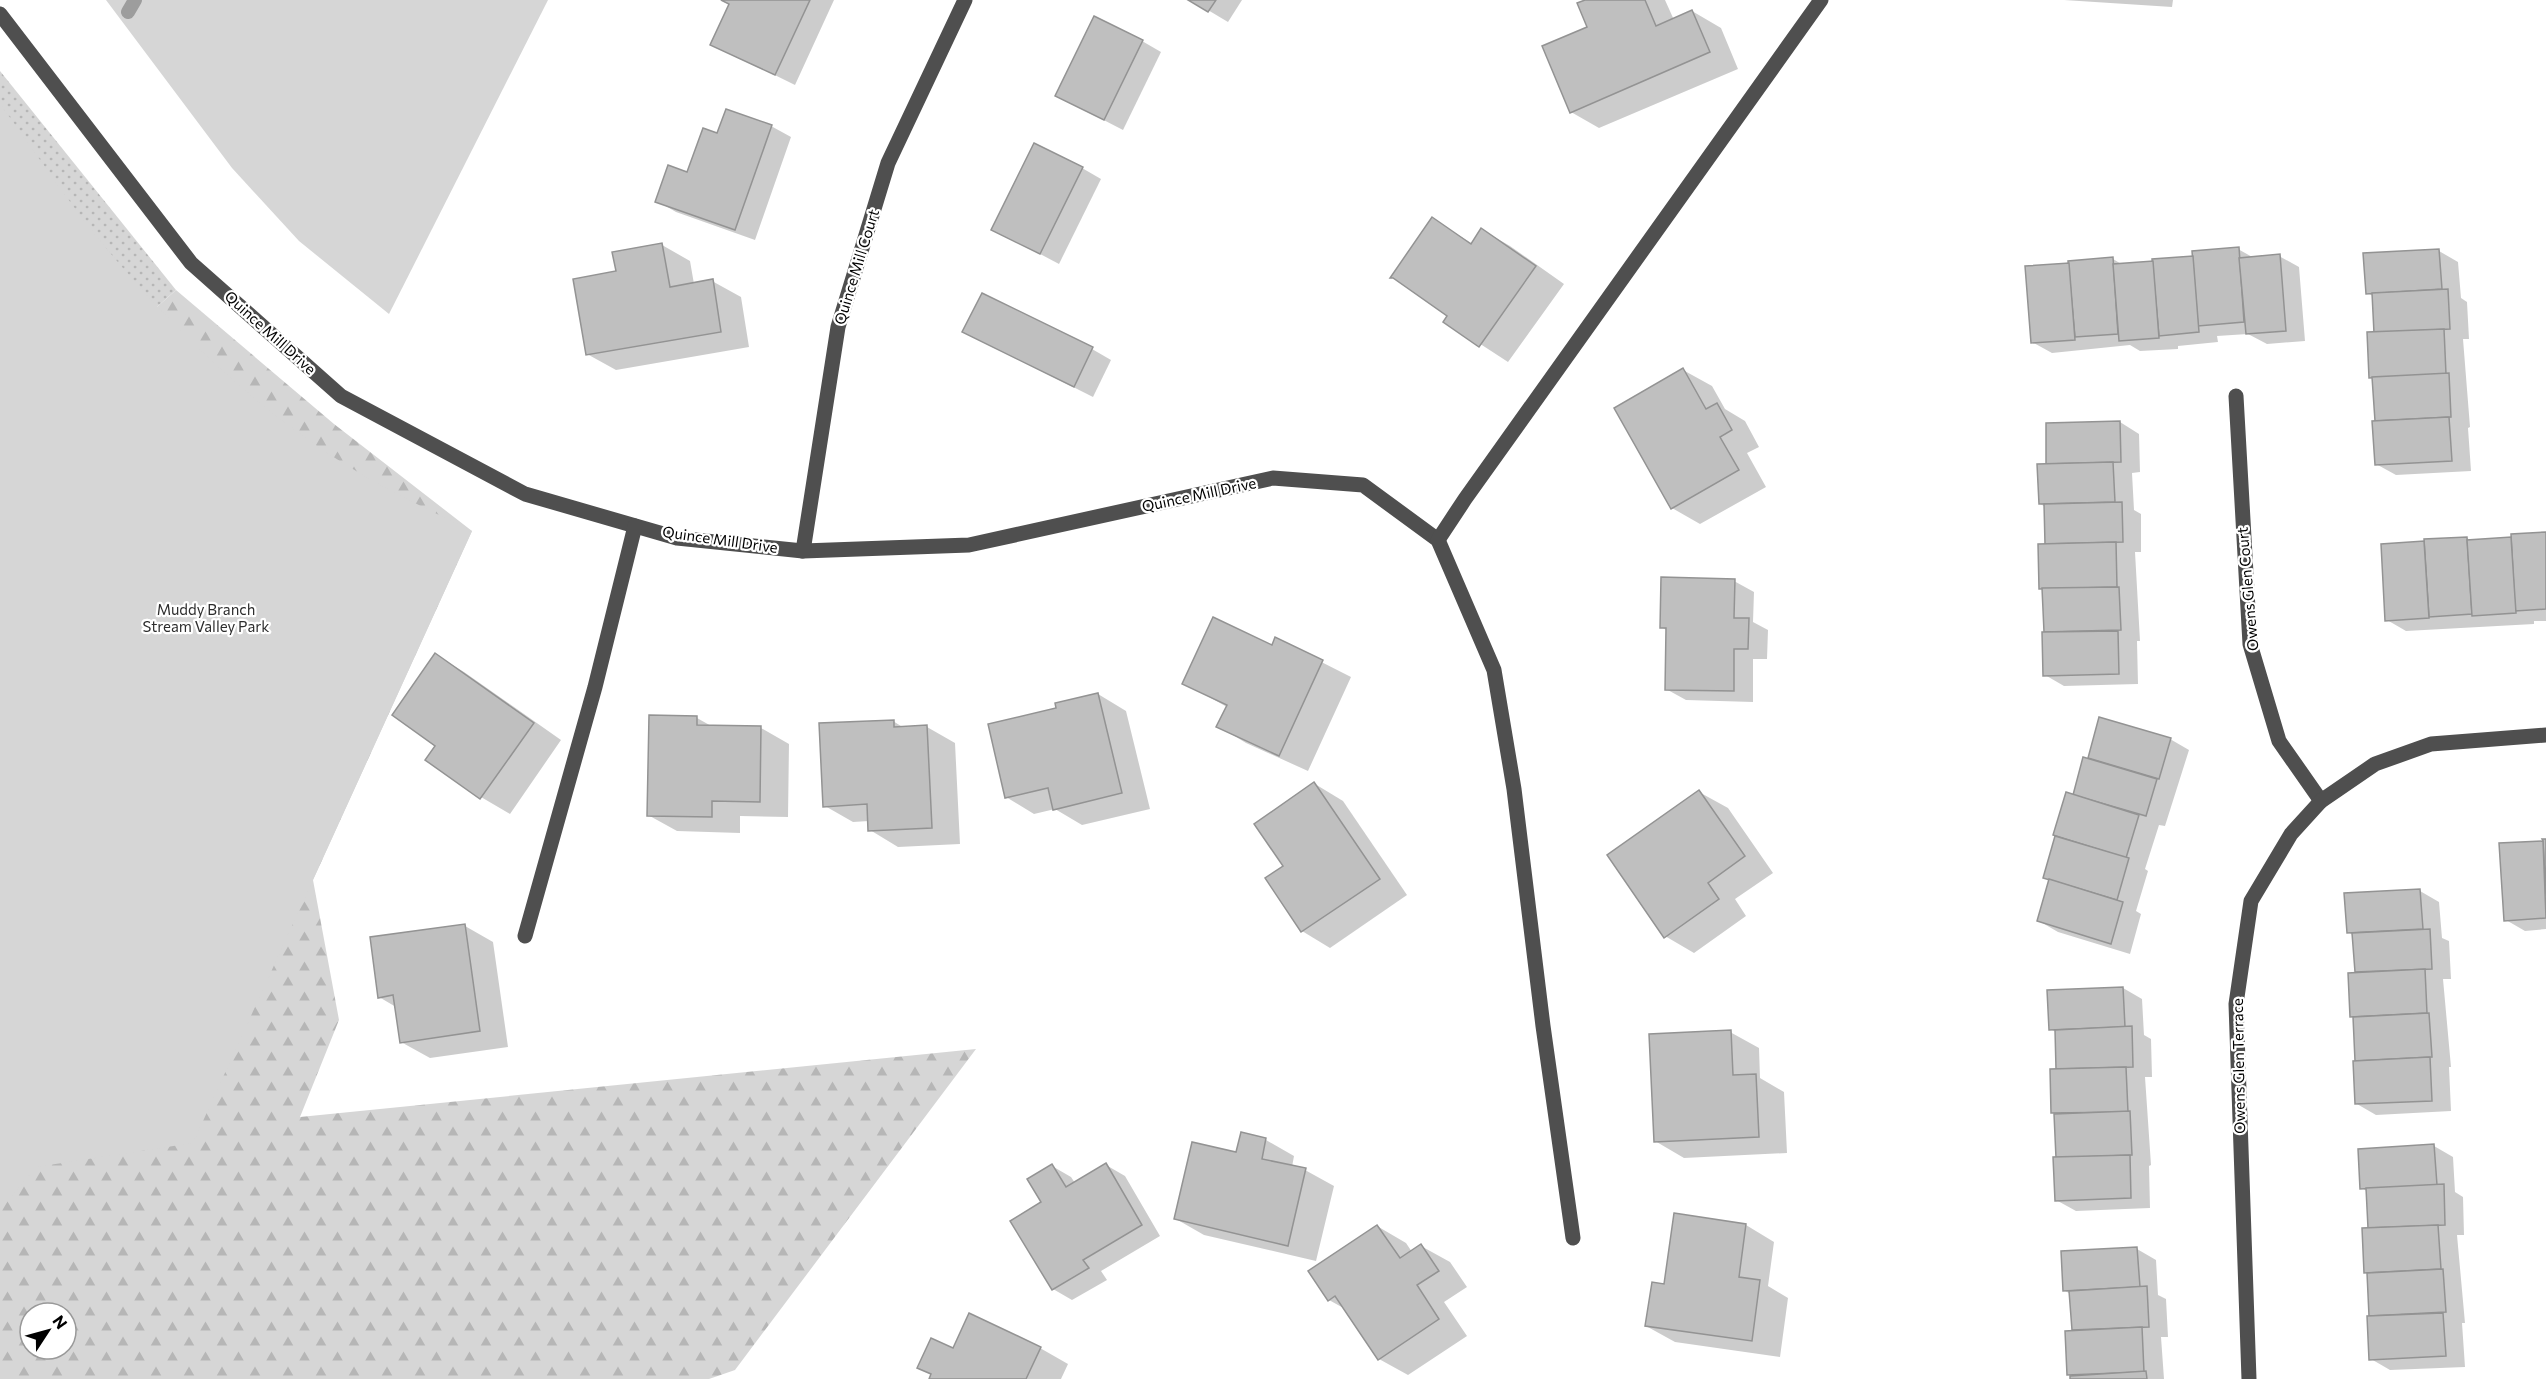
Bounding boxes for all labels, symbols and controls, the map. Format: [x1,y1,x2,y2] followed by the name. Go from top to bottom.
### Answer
[830,207,882,327] street label: Quince Mill Court
[221,287,320,378] street label: Quince Mill Drive
[1140,473,1258,515] street label: Quince Mill Drive
[661,522,779,556] street label: Quince Mill Drive
[2233,526,2261,652] street label: Owens Glen Court
[143,600,269,635] park label: Muddy Branch Stream Valley Park
[2228,998,2248,1134] street label: Owens Glen Terrace
[18,1301,78,1361] north arrow
[49,1311,72,1332] text: N

